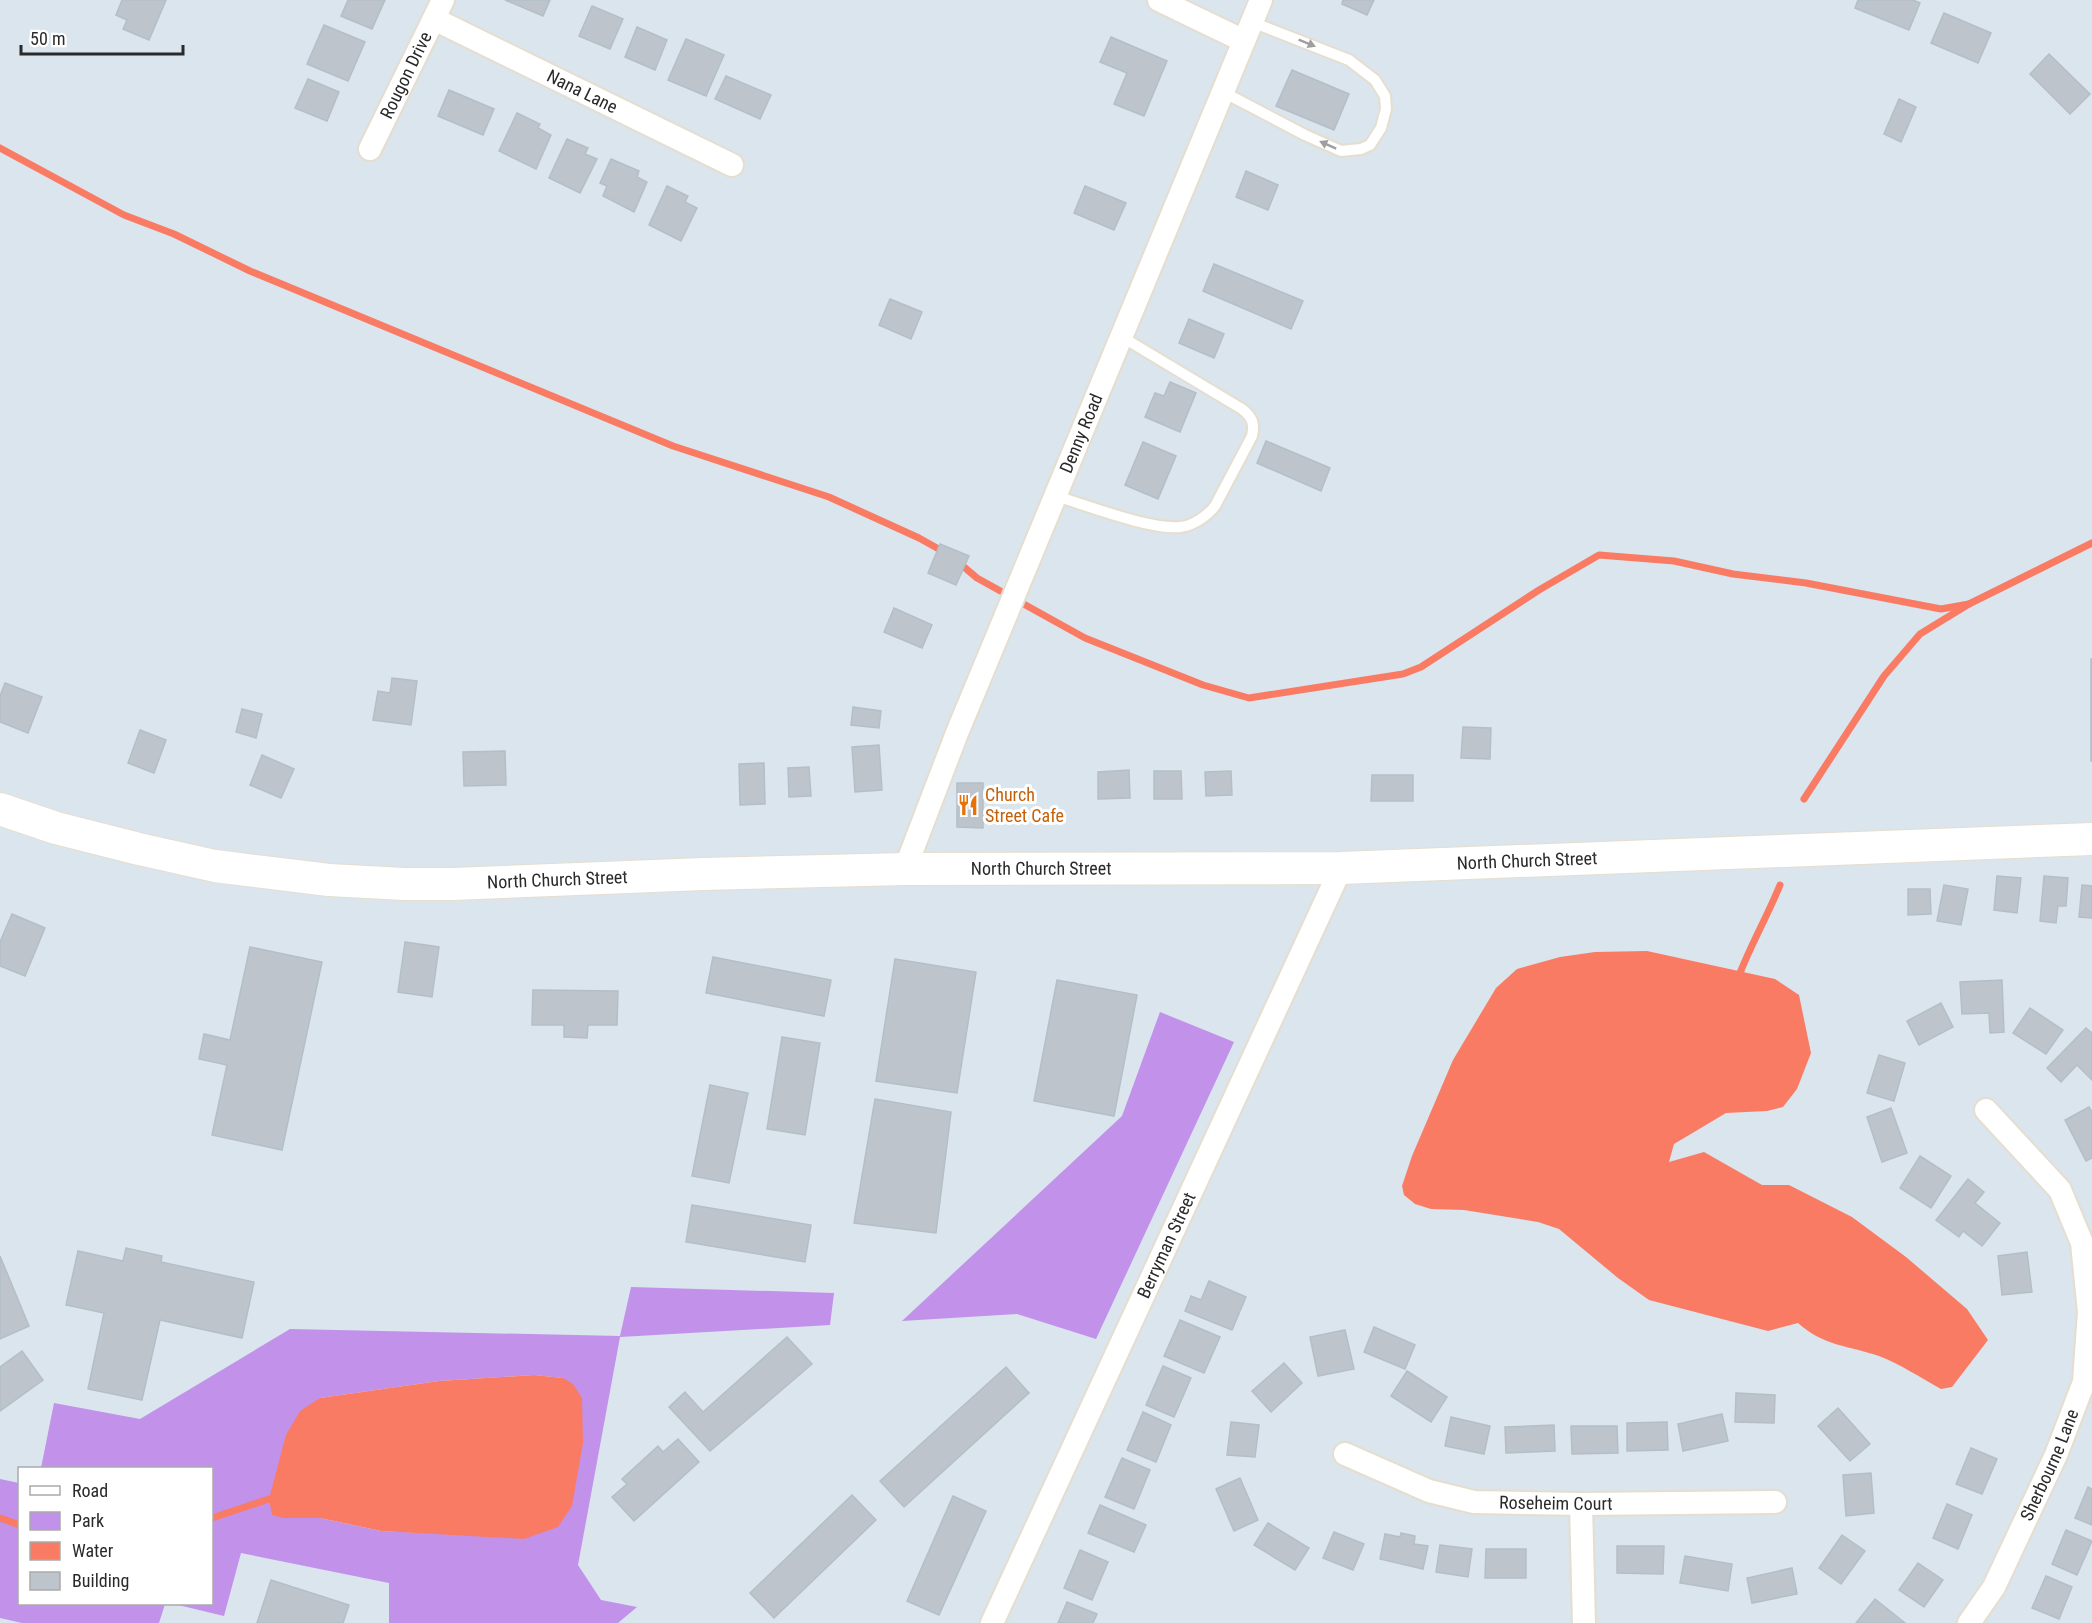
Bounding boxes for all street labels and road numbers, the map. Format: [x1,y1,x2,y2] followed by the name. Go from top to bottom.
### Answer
[376,28,436,122] street label: Rougon Drive
[544,65,621,117] street label: Nana Lane
[1055,390,1107,476] street label: Denny Road
[1456,847,1598,874] street label: North Church Street
[971,858,1111,879] street label: North Church Street
[487,866,628,893] street label: North Church Street
[1133,1189,1200,1301] street label: Berryman Street
[2016,1406,2083,1524] street label: Sherbourne Lane
[1499,1491,1613,1514] street label: Roseheim Court

